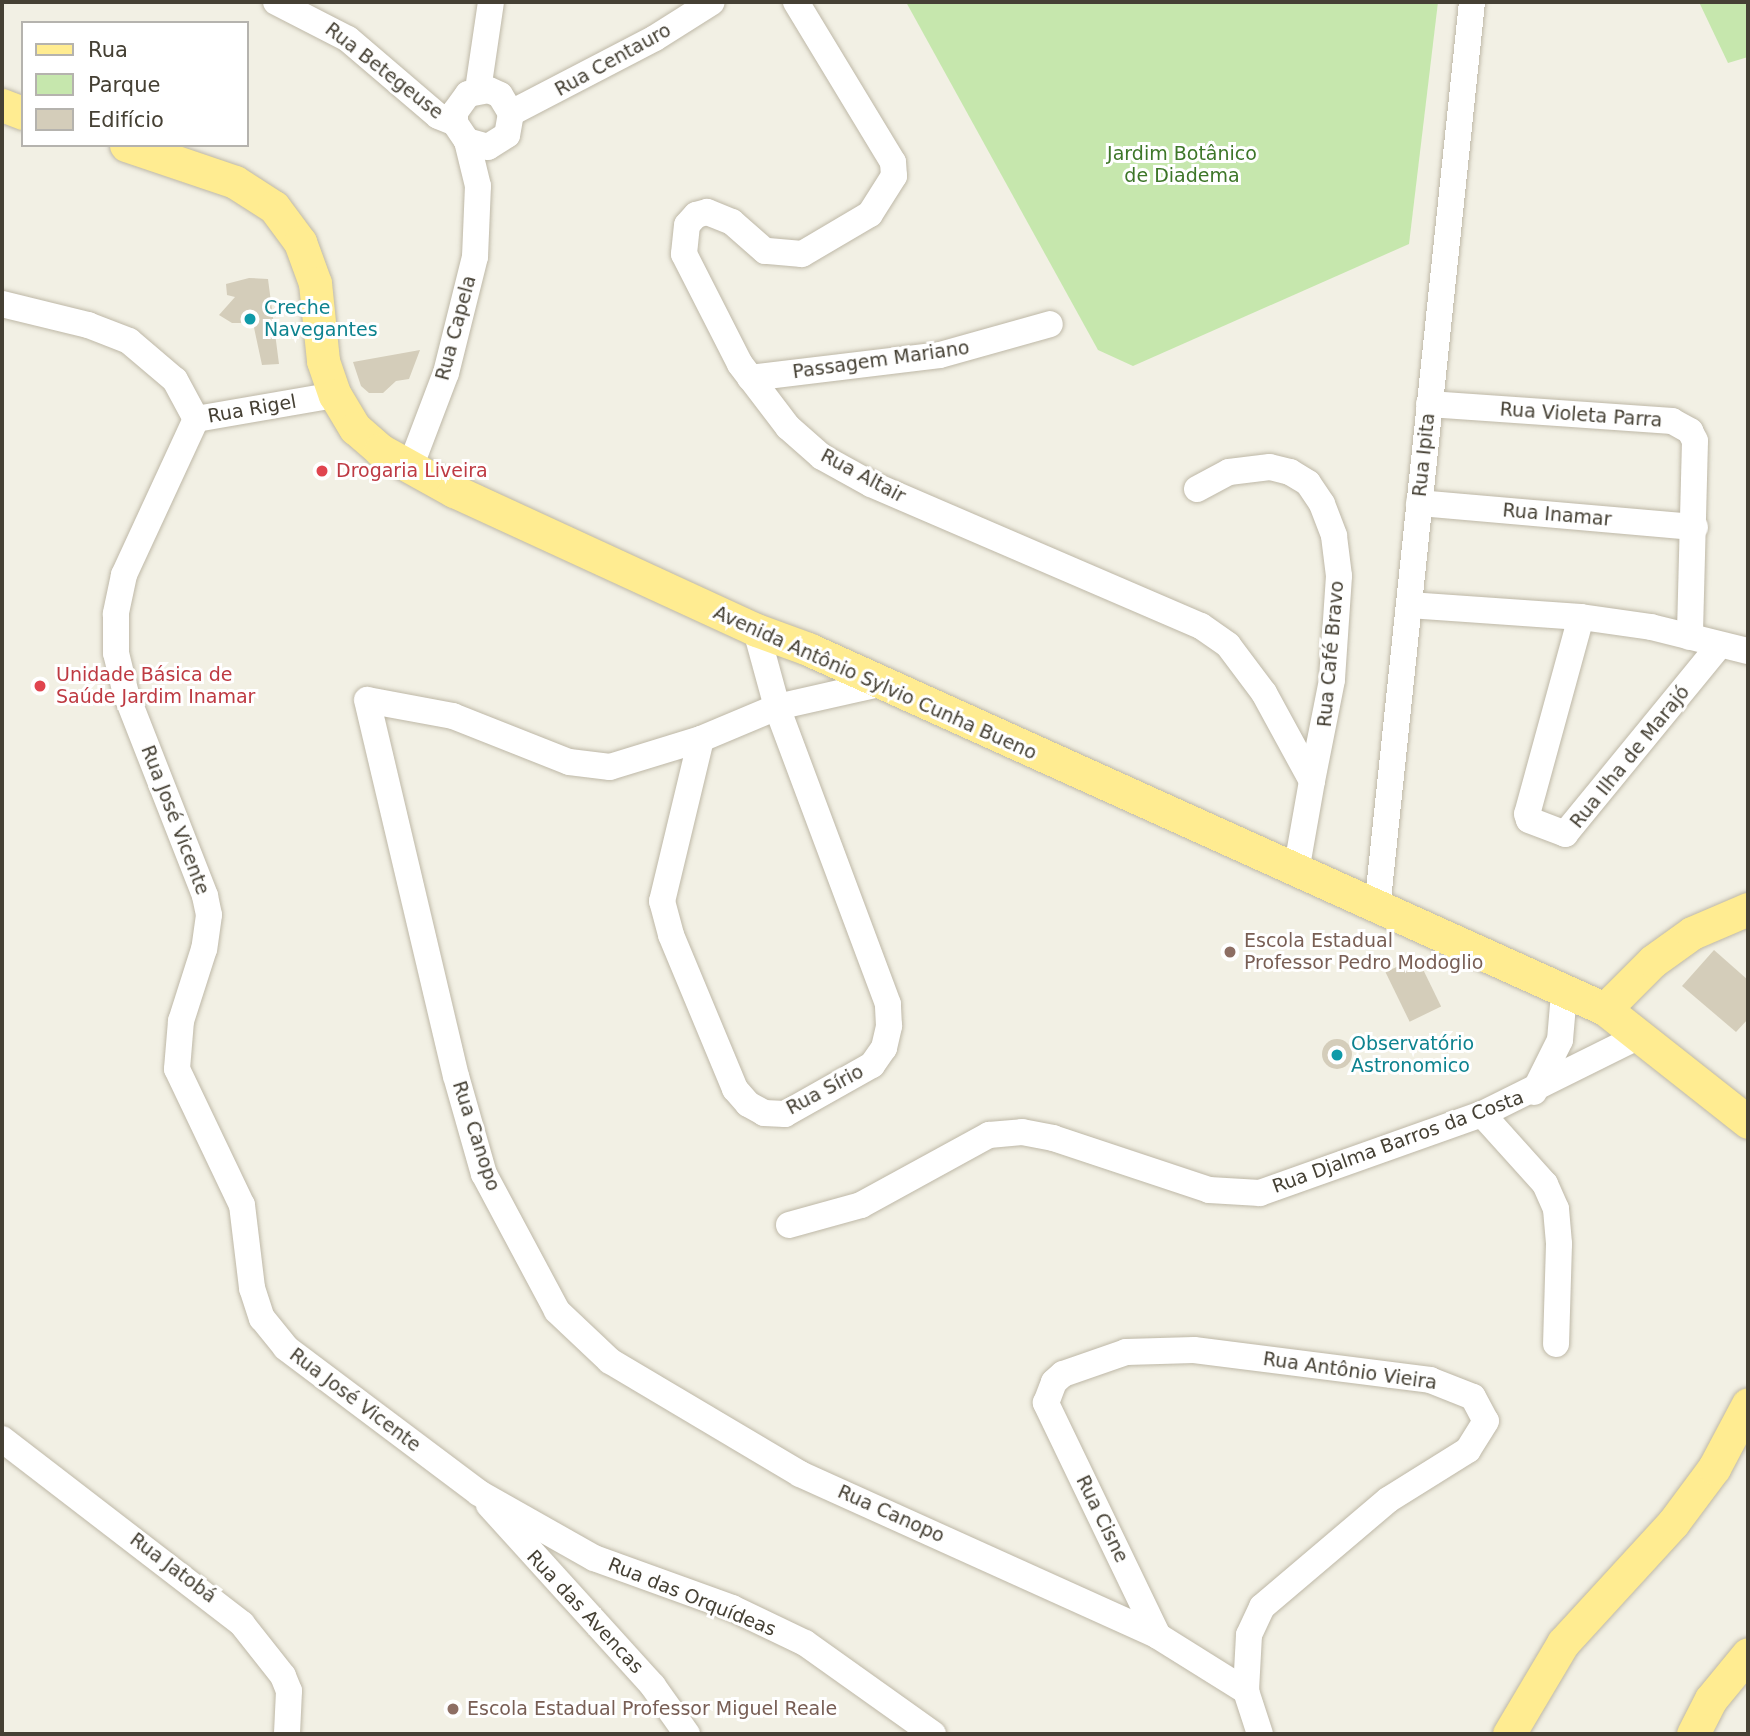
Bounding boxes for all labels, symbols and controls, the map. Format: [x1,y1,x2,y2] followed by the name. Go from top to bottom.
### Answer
[321,18,447,124] street label: Rua Betegeuse
[551,19,675,101] street label: Rua Centauro
[21,21,248,147] legend
[88,38,128,62] text: Rua
[88,73,160,97] text: Parque
[88,108,164,132] text: Edifício
[1107,143,1257,187] park label: Jardim Botânico de Diadema
[431,273,481,383] street label: Rua Capela
[264,297,378,341] place label: Creche Navegantes
[242,311,258,327] marker: Creche Navegantes
[791,336,971,384] street label: Passagem Mariano
[206,390,298,428] street label: Rua Rigel
[1499,398,1663,432] street label: Rua Violeta Parra
[1408,412,1440,498] street label: Rua Ipita
[817,444,909,508] street label: Rua Altair
[336,460,488,482] place label: Drogaria Liveira
[314,463,330,479] marker: Drogaria Liveira
[1502,499,1612,531] street label: Rua Inamar
[1313,580,1349,728] street label: Rua Café Bravo
[710,601,1040,765] street label: Avenida Antônio Sylvio Cunha Bueno
[56,664,255,708] place label: Unidade Básica de Saúde Jardim Inamar
[30,676,50,696] marker: Unidade Básica de Saúde Jardim Inamar
[1565,681,1695,833] street label: Rua Ilha de Marajó
[136,742,214,898] street label: Rua José Vicente
[1244,930,1483,974] place label: Escola Estadual Professor Pedro Modoglio
[1222,944,1238,960] marker: Escola Estadual Professor Pedro Modoglio
[1351,1033,1474,1077] place label: Observatório Astronomico
[1329,1047,1345,1063] marker: Observatório Astronomico
[783,1060,867,1120] street label: Rua Sírio
[447,1078,505,1194] street label: Rua Canopo
[1269,1086,1527,1198] street label: Rua Djalma Barros da Costa
[285,1343,425,1457] street label: Rua José Vicente
[1262,1348,1438,1394] street label: Rua Antônio Vieira
[1071,1472,1133,1566] street label: Rua Cisne
[834,1480,948,1548] street label: Rua Canopo
[125,1528,221,1608] street label: Rua Jatobá
[522,1546,648,1678] street label: Rua das Avencas
[605,1553,779,1641] street label: Rua das Orquídeas
[467,1698,837,1720] place label: Escola Estadual Professor Miguel Reale
[445,1701,461,1717] marker: Escola Estadual Professor Miguel Reale

